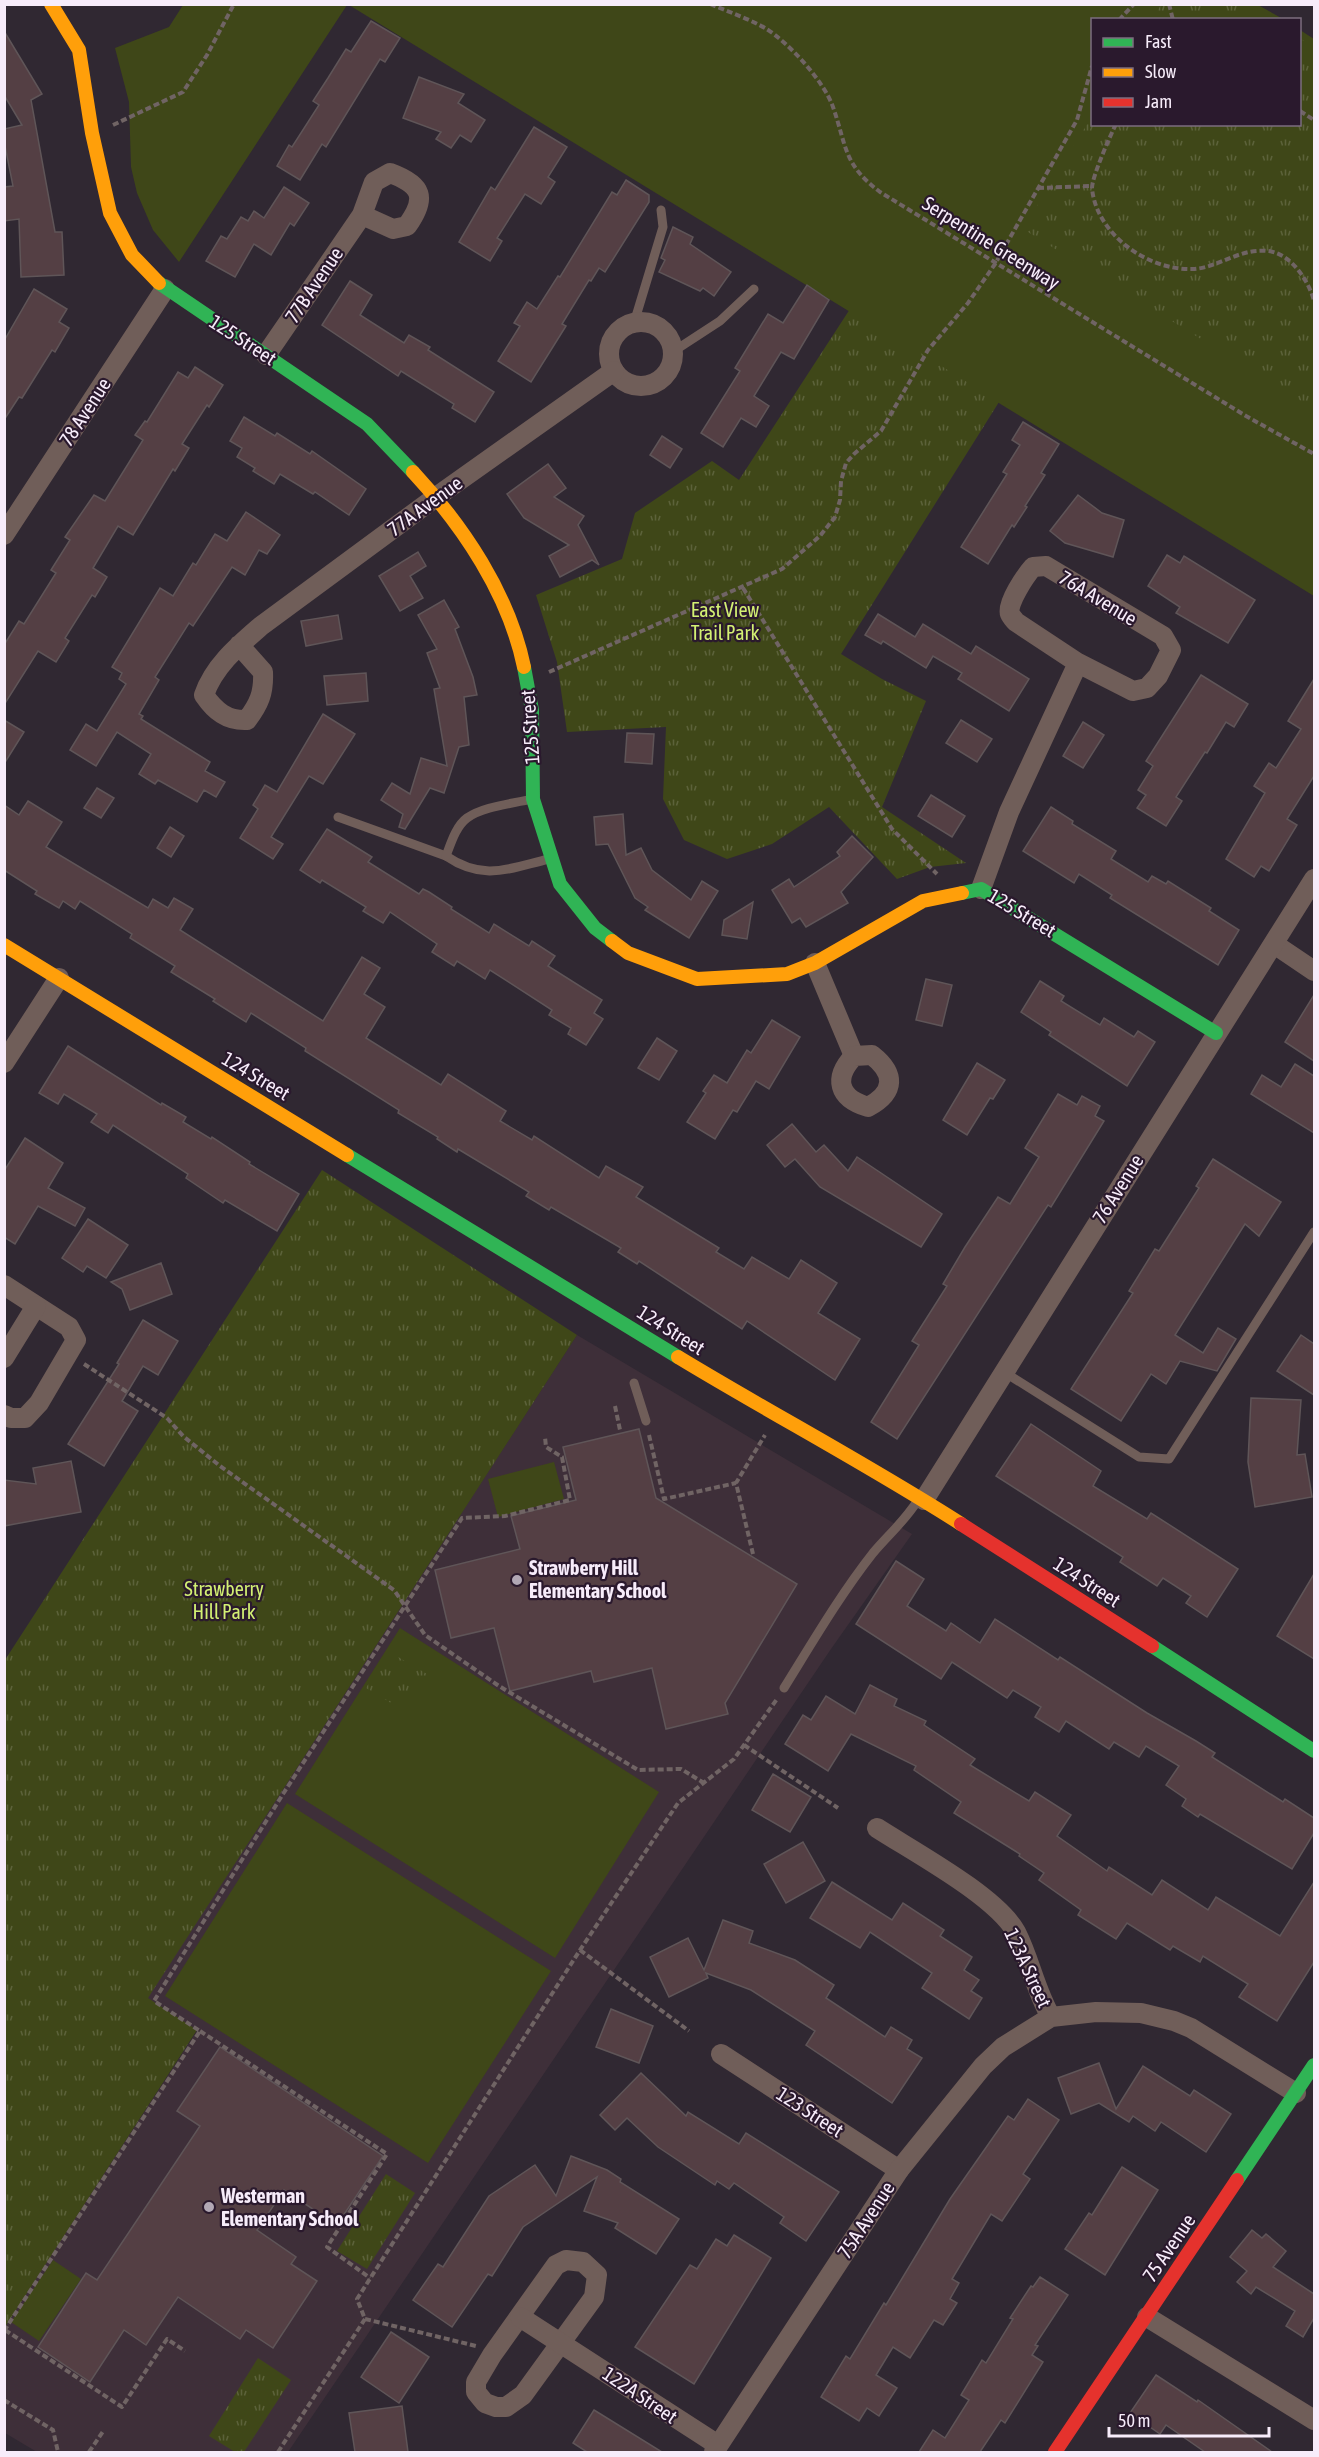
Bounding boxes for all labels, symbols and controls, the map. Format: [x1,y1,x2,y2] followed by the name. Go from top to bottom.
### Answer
[1091,18,1301,126] legend
[1145,31,1172,52] text: Fast
[1145,61,1176,82] text: Slow
[1145,91,1172,112] text: Jam
[919,191,1064,294] street label: Serpentine Greenway
[280,242,347,327] street label: 77B Avenue
[206,310,281,370] street label: 125 Street
[54,373,115,450] street label: 78 Avenue
[383,471,467,540] street label: 77A Avenue
[1055,565,1141,630] street label: 76A Avenue
[691,598,759,644] park label: East View Trail Park
[515,689,544,765] street label: 125 Street
[984,883,1060,942] street label: 125 Street
[218,1046,294,1105] street label: 124 Street
[1087,1150,1148,1227] street label: 76 Avenue
[633,1300,709,1359] street label: 124 Street
[1050,1552,1125,1612] street label: 124 Street
[529,1556,667,1602] place label: Strawberry Hill Elementary School
[510,1573,524,1587] marker: Strawberry Hill Elementary School
[184,1577,264,1623] park label: Strawberry Hill Park
[1000,1925,1057,2011] street label: 123A Street
[773,2082,848,2142] street label: 123 Street
[832,2177,899,2262] street label: 75A Avenue
[220,2184,359,2230] place label: Westerman Elementary School
[202,2200,216,2214] marker: Westerman Elementary School
[1138,2209,1200,2286] street label: 75 Avenue
[599,2361,682,2428] street label: 122A Street
[1109,2400,1270,2438] scale bar
[1118,2410,1150,2431] text: 50 m

